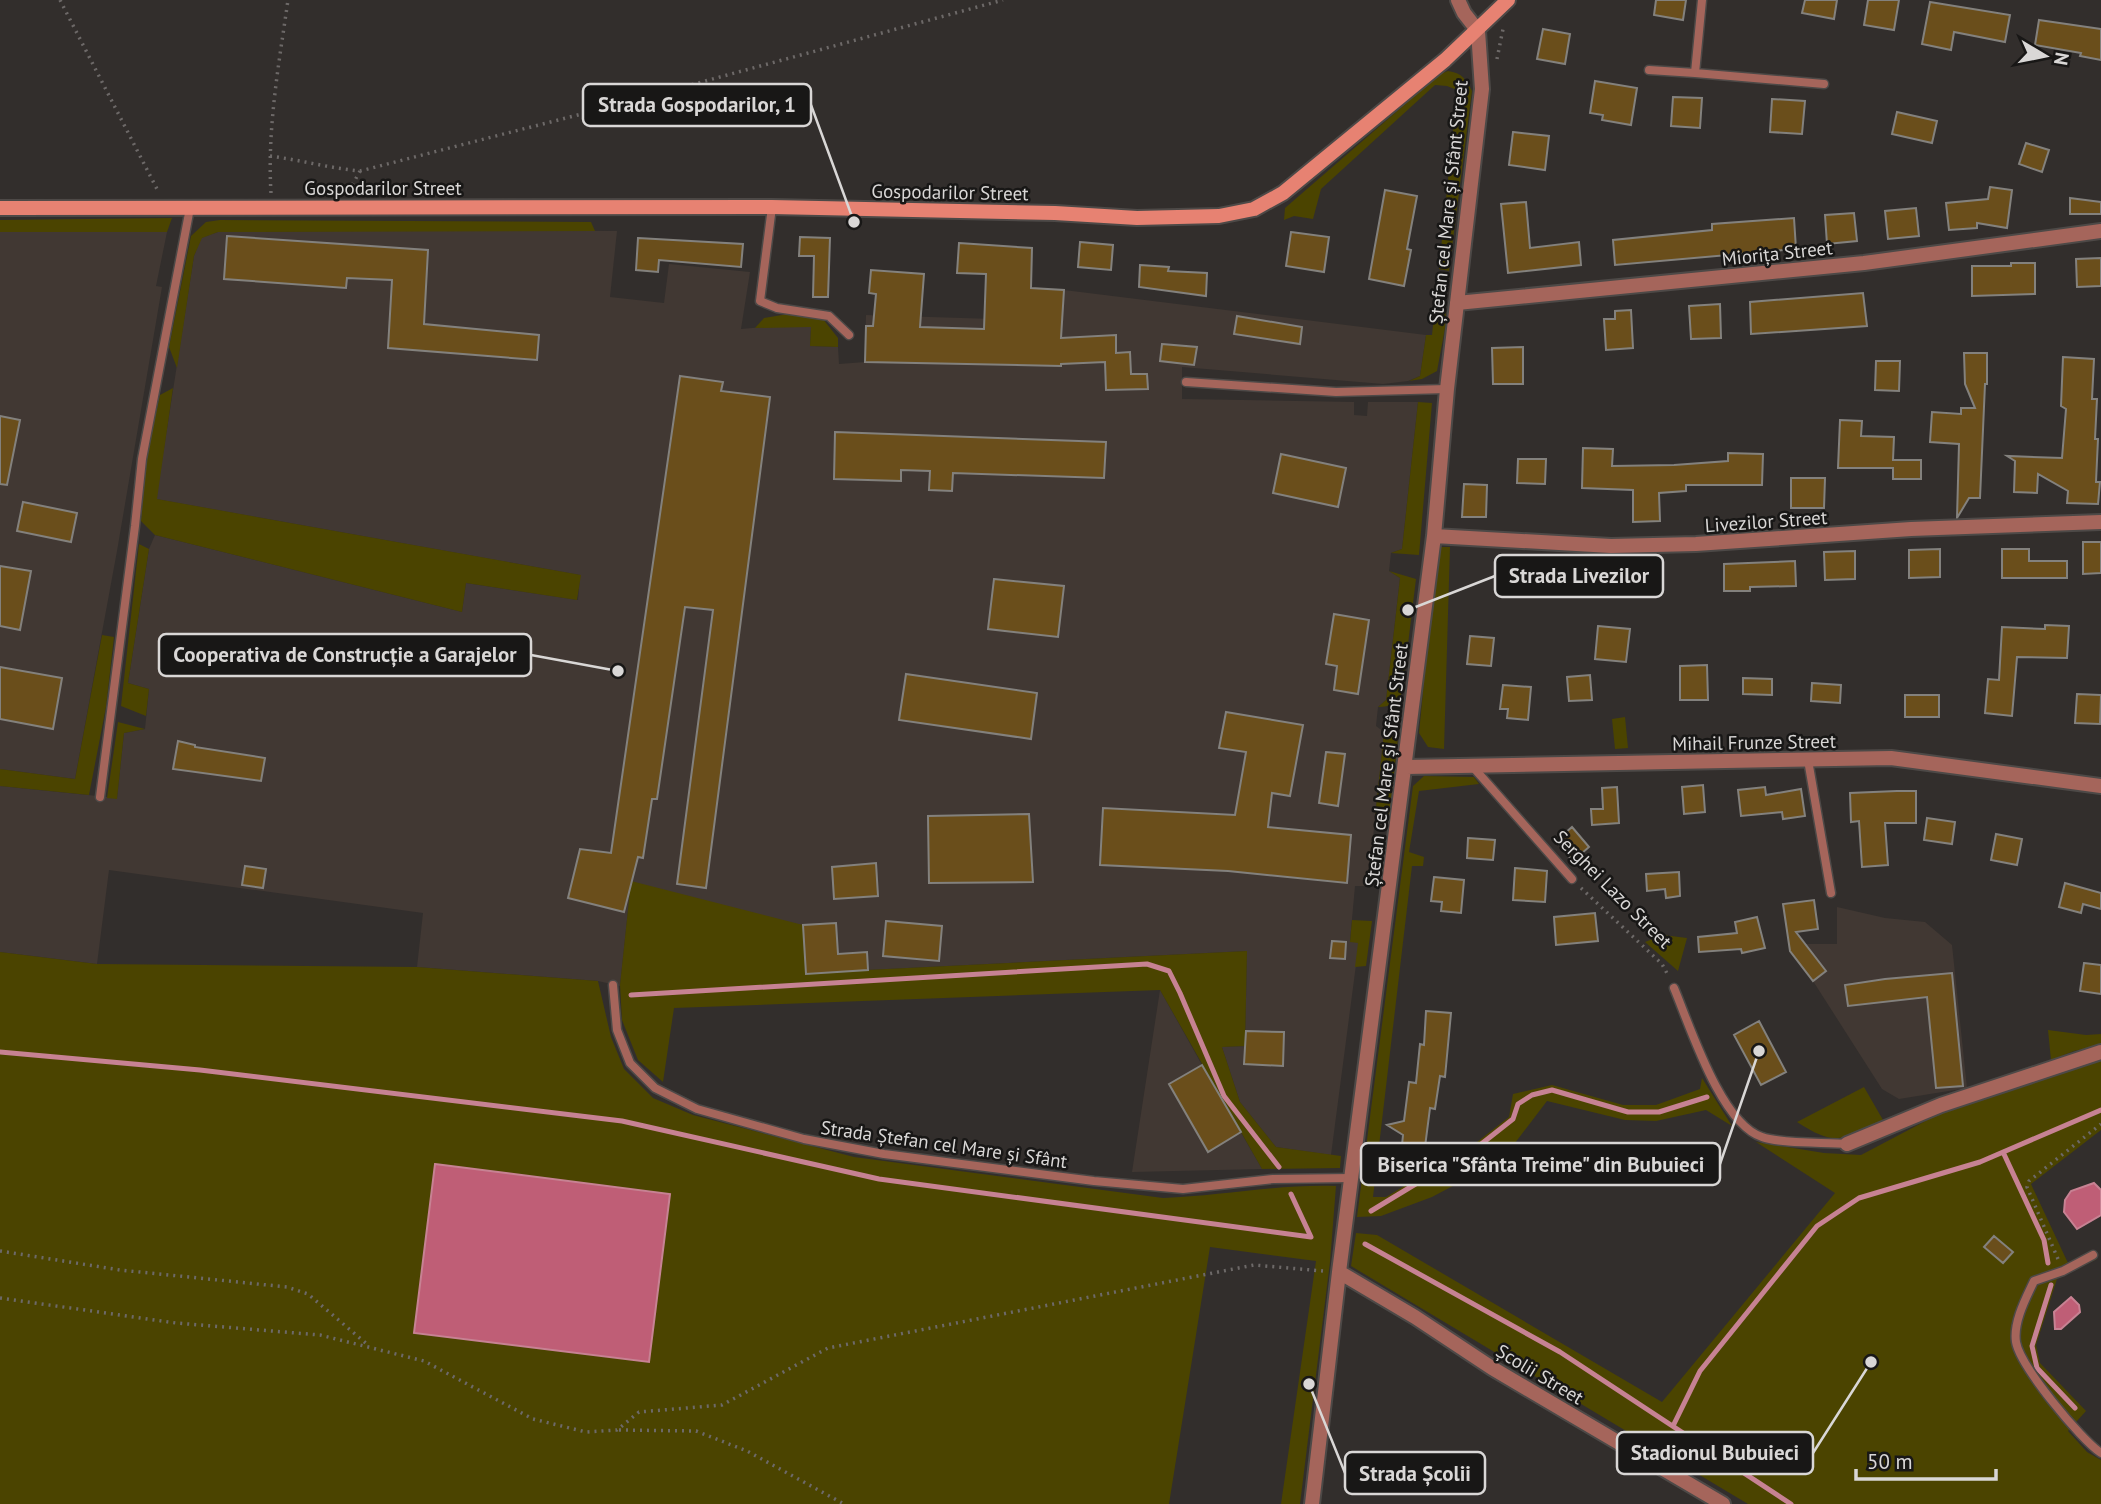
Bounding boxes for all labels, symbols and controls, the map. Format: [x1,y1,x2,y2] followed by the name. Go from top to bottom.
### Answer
[2010,21,2080,91] north arrow
[2049,51,2075,67] text: N
[1423,78,1473,325] street label: Ștefan cel Mare și Sfânt Street
[583,84,811,126] callout: Strada Gospodarilor, 1
[598,91,796,118] text: Strada Gospodarilor, 1
[304,176,462,200] street label: Gospodarilor Street
[871,179,1029,205] street label: Gospodarilor Street
[1720,235,1834,271] street label: Miorița Street
[1704,505,1829,537] street label: Livezilor Street
[1495,555,1663,597] callout: Strada Livezilor
[1509,562,1650,589] text: Strada Livezilor
[159,634,531,676] callout: Cooperativa de Construcție a Garajelor
[173,641,517,668] text: Cooperativa de Construcție a Garajelor
[1359,641,1413,888] street label: Ștefan cel Mare și Sfânt Street
[1672,729,1837,755] street label: Mihail Frunze Street
[1549,825,1678,954] street label: Serghei Lazo Street
[819,1115,1069,1173] street label: Strada Ștefan cel Mare și Sfânt
[1361,1143,1720,1185] callout: Biserica "Sfânta Treime" din Bubuieci
[1378,1151,1704,1178] text: Biserica "Sfânta Treime" din Bubuieci
[1492,1339,1589,1410] street label: Școlii Street
[1617,1432,1813,1474] callout: Stadionul Bubuieci
[1856,1438,1996,1482] scale bar
[1631,1439,1799,1466] text: Stadionul Bubuieci
[1867,1448,1913,1475] text: 50 m
[1345,1452,1485,1494] callout: Strada Școlii
[1359,1460,1471,1487] text: Strada Școlii

